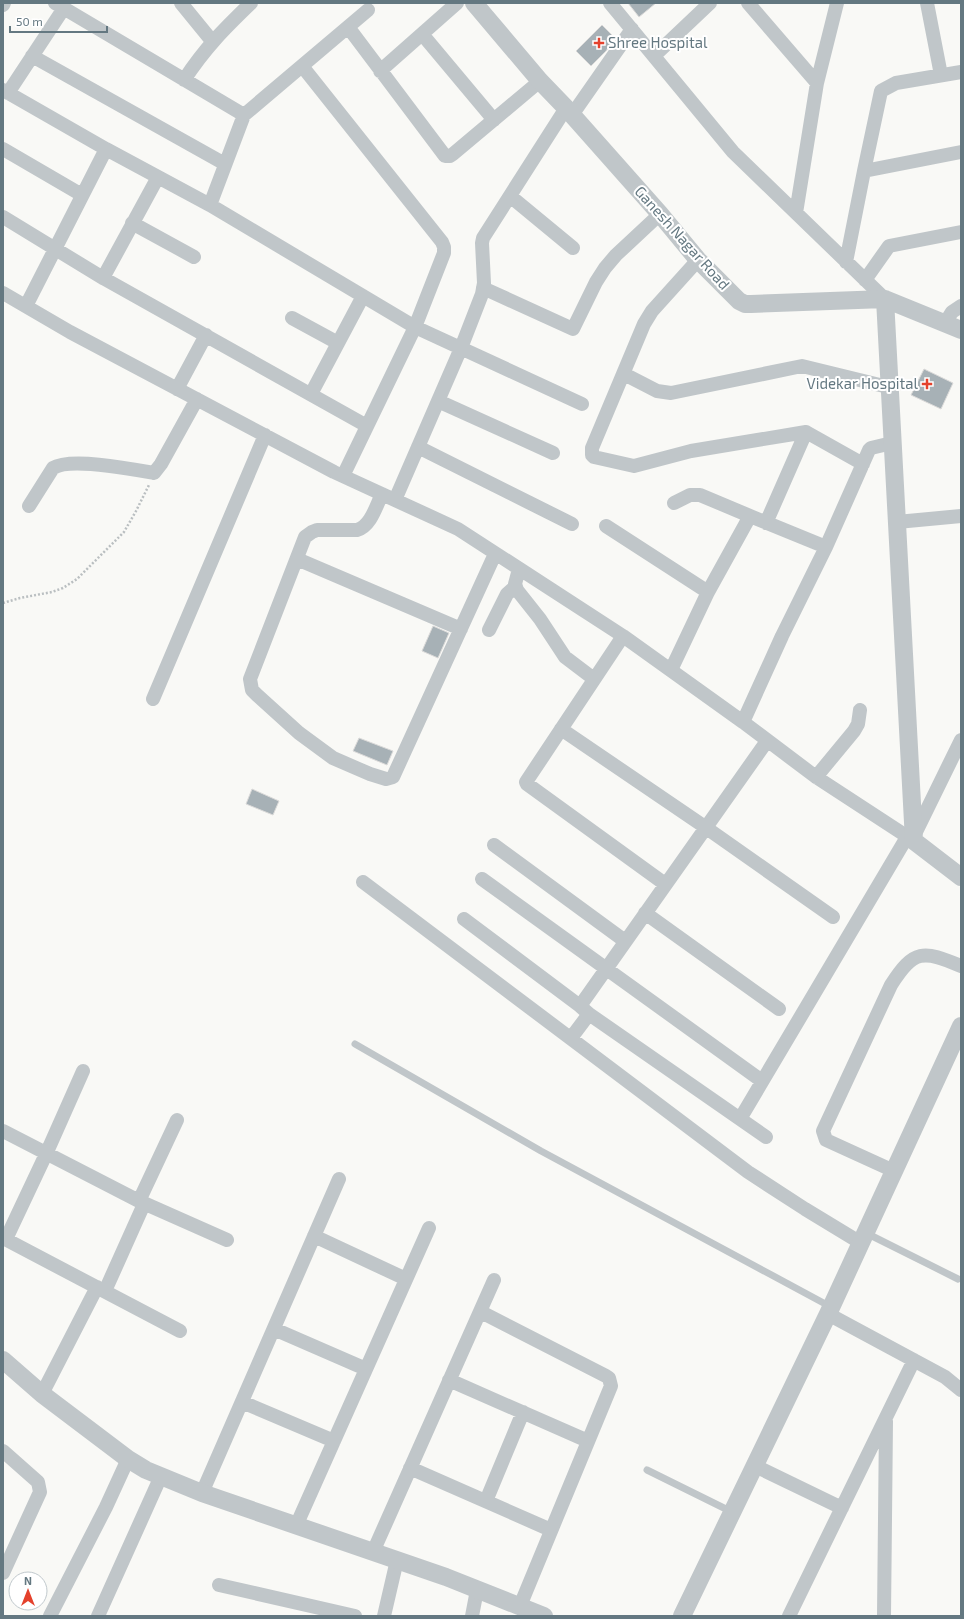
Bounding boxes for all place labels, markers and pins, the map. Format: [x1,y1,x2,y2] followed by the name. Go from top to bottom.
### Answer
[608,33,708,51] place label: Shree Hospital
[593,37,605,49] marker: Shree Hospital
[807,374,919,392] place label: Videkar Hospital
[921,378,933,390] marker: Videkar Hospital

